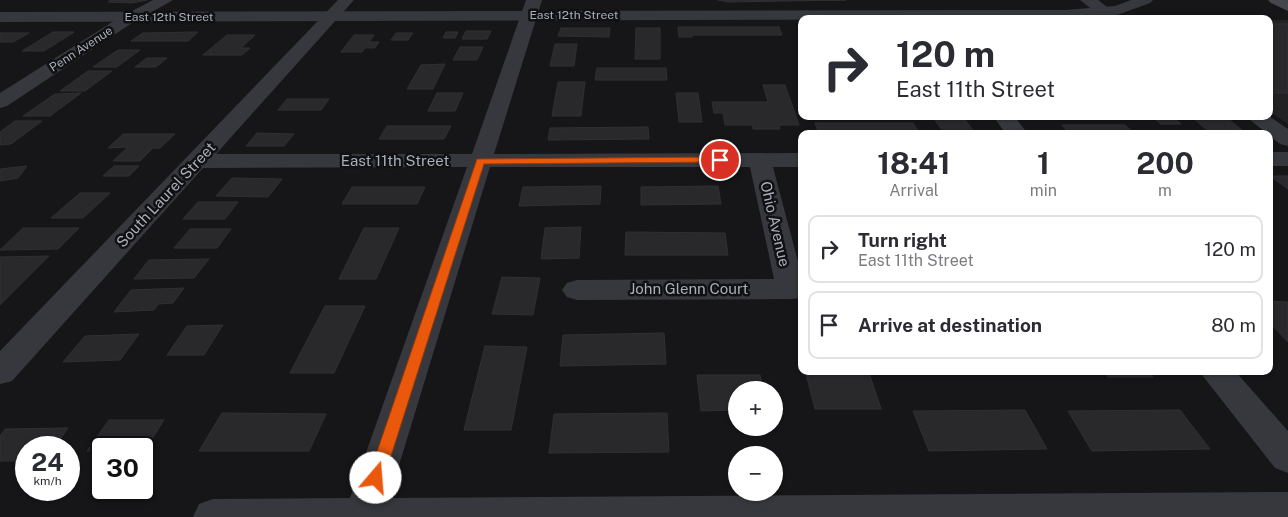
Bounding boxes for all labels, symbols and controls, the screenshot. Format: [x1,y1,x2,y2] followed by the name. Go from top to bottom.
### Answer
[529,8,619,22] street label: East 12th Street
[124,10,214,24] street label: East 12th Street
[47,23,115,75] street label: Penn Avenue
[896,34,995,75] text: 120 m
[813,35,878,100] icon: right
[896,76,1055,102] text: East 11th Street
[113,139,219,251] street label: South Laurel Street
[699,139,741,181] pin
[877,145,951,181] text: 18:41
[1037,145,1050,181] text: 1
[1136,145,1194,181] text: 200
[706,146,734,174] icon: arrive
[341,152,449,169] street label: East 11th Street
[757,180,794,268] street label: Ohio Avenue
[889,181,939,200] text: Arrival
[1030,181,1057,200] text: min
[1158,181,1172,200] text: m
[858,229,947,251] text: Turn right
[815,235,843,263] icon: right
[1204,238,1256,260] text: 120 m
[858,251,974,270] text: East 11th Street
[630,280,749,297] street label: John Glenn Court
[815,311,843,339] icon: arrive
[858,314,1042,336] text: Arrive at destination
[1211,314,1256,336] text: 80 m
[728,381,783,501] map controls
[728,381,783,436] button: +
[90,436,155,501] speed limit sign: 30
[728,446,783,501] button: −
[31,447,64,477] text: 24
[349,451,401,503] position arrow
[33,474,62,488] text: km/h

